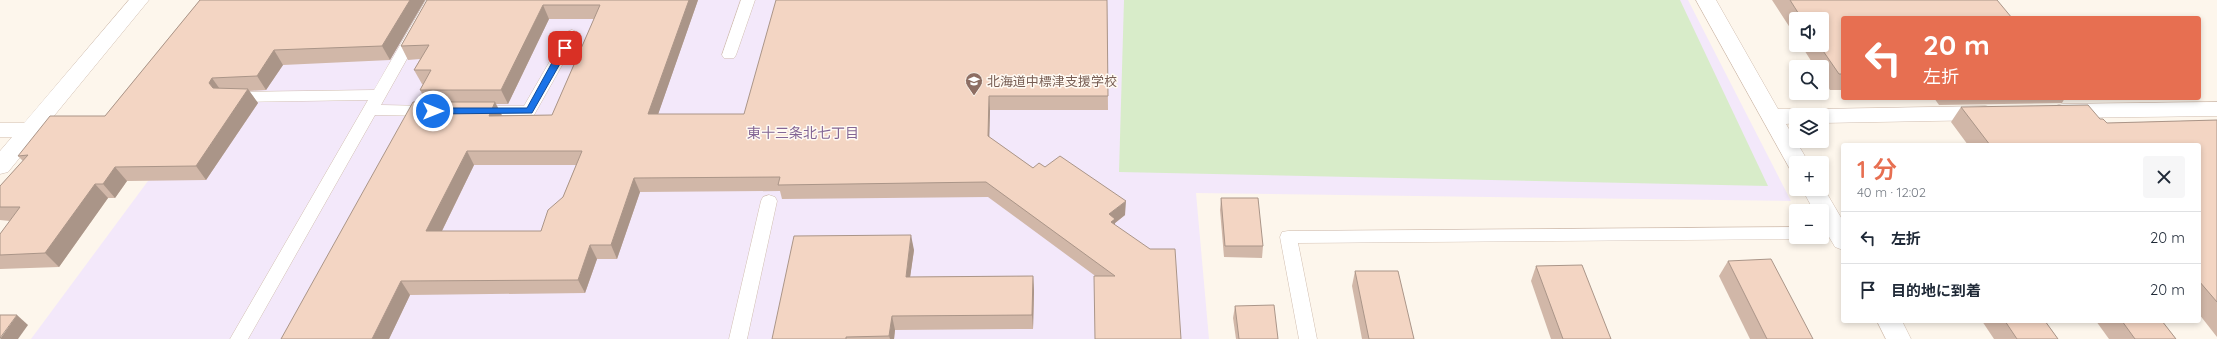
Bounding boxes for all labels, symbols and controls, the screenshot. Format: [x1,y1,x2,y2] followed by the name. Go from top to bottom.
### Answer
[1789,12,1829,244] map controls
[1789,12,1829,52] button: sound
[1923,27,1990,62] text: 20 m
[548,31,582,65] pin
[1857,32,1909,84] icon: left
[554,37,576,59] icon: arrive
[1789,60,1829,100] button: search
[1923,65,1959,88] text: 左折
[964,71,984,96] school or university icon: 北海道中標津支援学校
[987,73,1117,89] place label: 北海道中標津支援学校
[412,90,454,132] position arrow
[1789,108,1829,148] button: layers
[747,124,859,142] district label: 東十三条北七丁目
[1857,154,1897,184] text: 1 分
[1789,156,1829,196] button: +
[2143,156,2185,198] button: close
[1857,184,1926,200] text: 40 m · 12:02
[1789,204,1829,244] button: −
[1857,227,1879,249] icon: left
[2150,228,2185,247] text: 20 m
[1891,229,1921,248] text: 左折
[1857,279,1879,301] icon: arrive
[2150,280,2185,299] text: 20 m
[1891,281,1981,300] text: 目的地に到着

